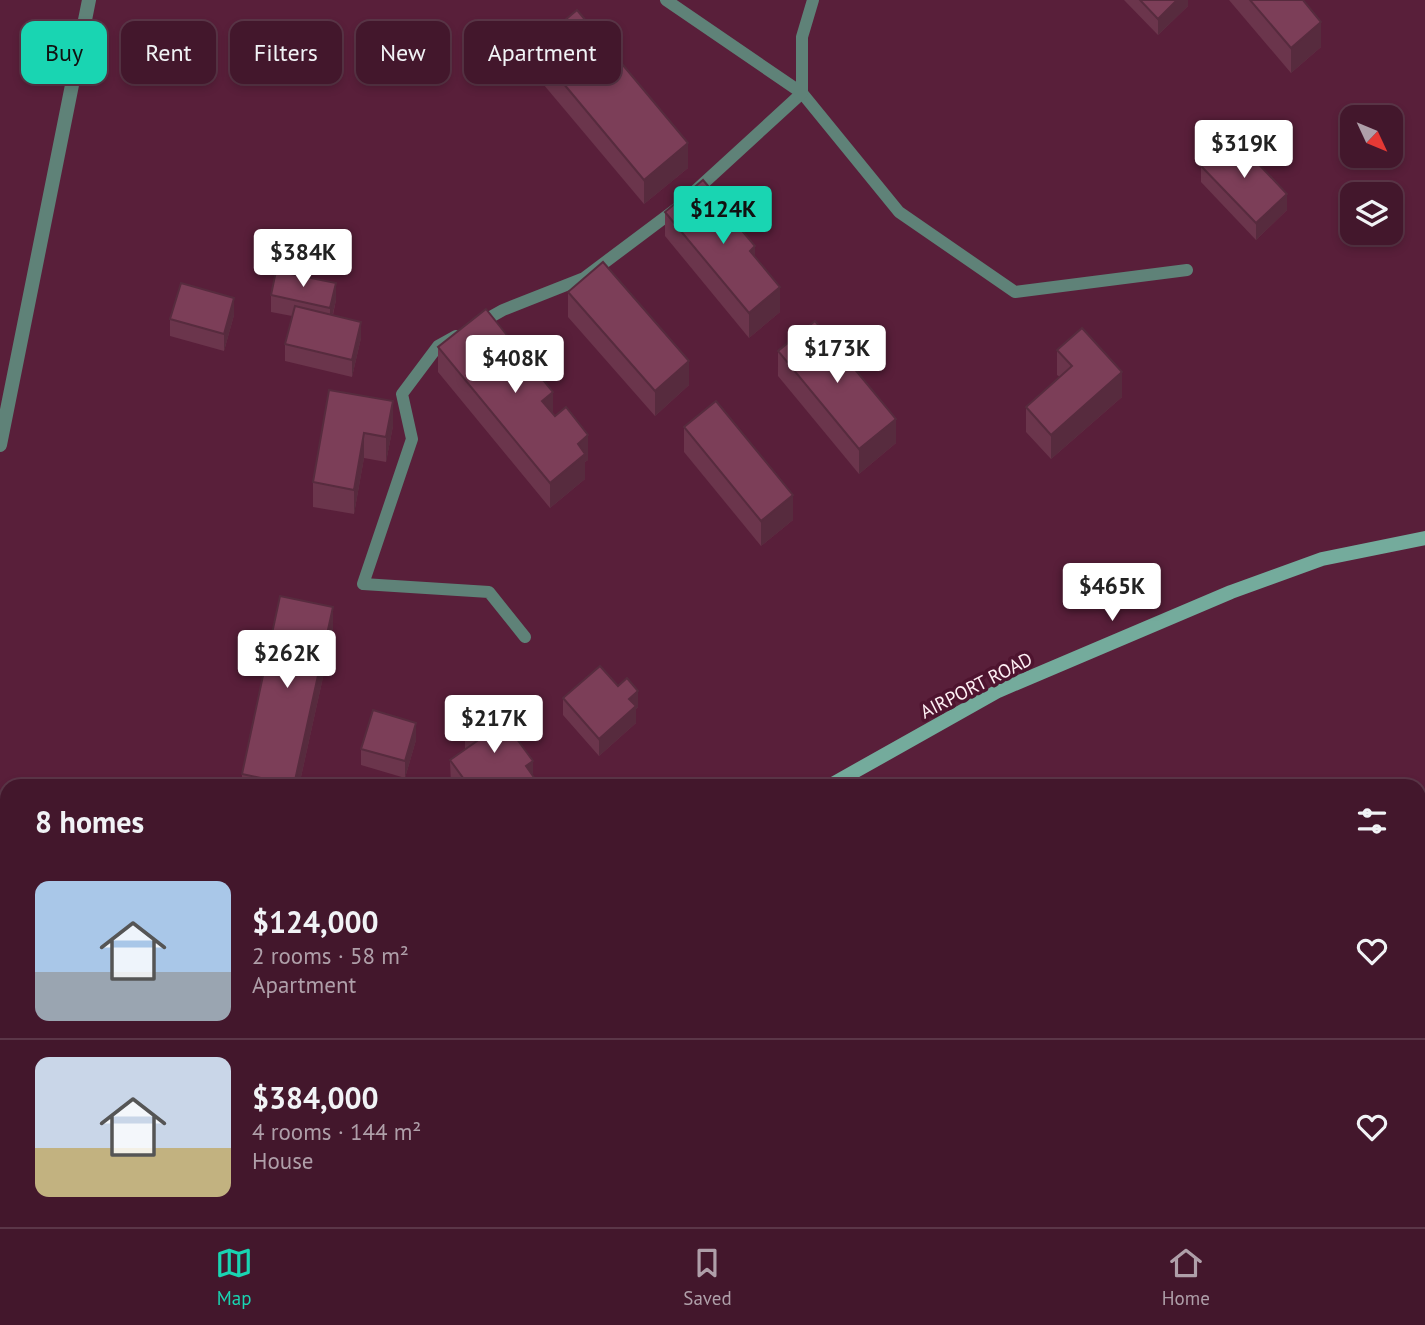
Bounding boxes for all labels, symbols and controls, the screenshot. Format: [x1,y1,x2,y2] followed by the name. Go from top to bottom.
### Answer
[21,21,107,84] chip: Buy
[121,21,216,84] chip: Rent
[230,21,342,84] chip: Filters
[356,21,450,84] chip: New
[464,21,621,84] chip: Apartment
[1340,105,1404,168] north arrow
[1340,105,1403,245] map controls
[1195,120,1293,180] pin: $319K
[1211,128,1277,157] text: $319K
[1340,182,1403,245] button: layers
[674,187,772,246] pin: $124K
[690,194,756,223] text: $124K
[254,230,352,289] pin: $384K
[270,237,336,266] text: $384K
[788,326,886,385] pin: $173K
[804,333,870,362] text: $173K
[466,336,564,395] pin: $408K
[482,343,548,372] text: $408K
[1063,564,1161,623] pin: $465K
[1079,571,1145,600] text: $465K
[238,630,336,690] pin: $262K
[254,638,320,667] text: $262K
[916,646,1036,724] street label: AIRPORT ROAD
[445,696,543,755] pin: $217K
[461,703,527,732] text: $217K
[35,802,144,841] text: 8 homes
[1353,802,1391,840] icon: filters
[252,902,379,941] text: $124,000
[91,909,175,993] icon: home
[1353,932,1391,970] icon: heart
[252,941,409,970] text: 2 rooms · 58 m²
[252,970,356,999] text: Apartment
[252,1078,379,1117] text: $384,000
[91,1085,175,1169] icon: home
[1353,1108,1391,1146] icon: heart
[252,1117,421,1146] text: 4 rooms · 144 m²
[252,1146,314,1175] text: House
[215,1244,253,1310] tab: Map
[683,1244,732,1310] tab: Saved
[1162,1244,1210,1310] tab: Home

